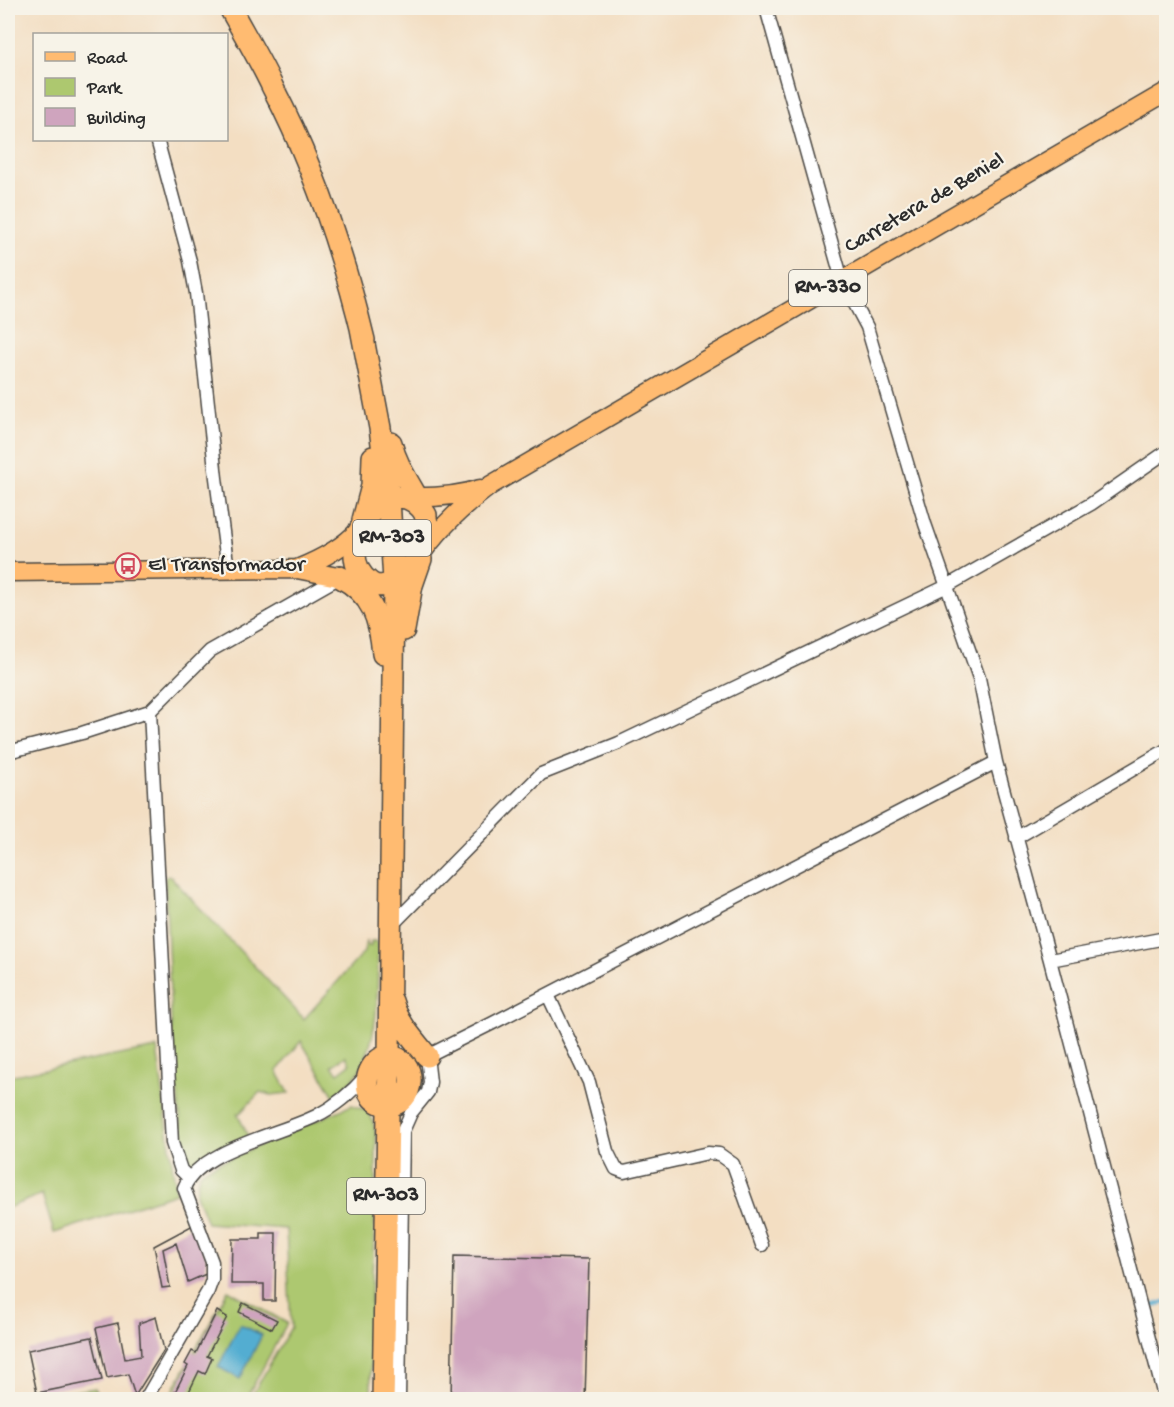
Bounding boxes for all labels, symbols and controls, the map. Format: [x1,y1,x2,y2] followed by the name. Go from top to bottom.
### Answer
[33,33,228,141] legend
[87,49,128,70] text: Road
[86,79,123,100] text: Park
[86,109,146,130] text: Building
[841,148,1010,260] street label: Carretera de Beniel
[789,270,867,306] road number: RM-330
[353,520,431,556] road number: RM-303
[113,551,143,581] bus stop icon: El Transformador
[148,553,307,579] place label: El Transformador
[347,1178,425,1214] road number: RM-303

